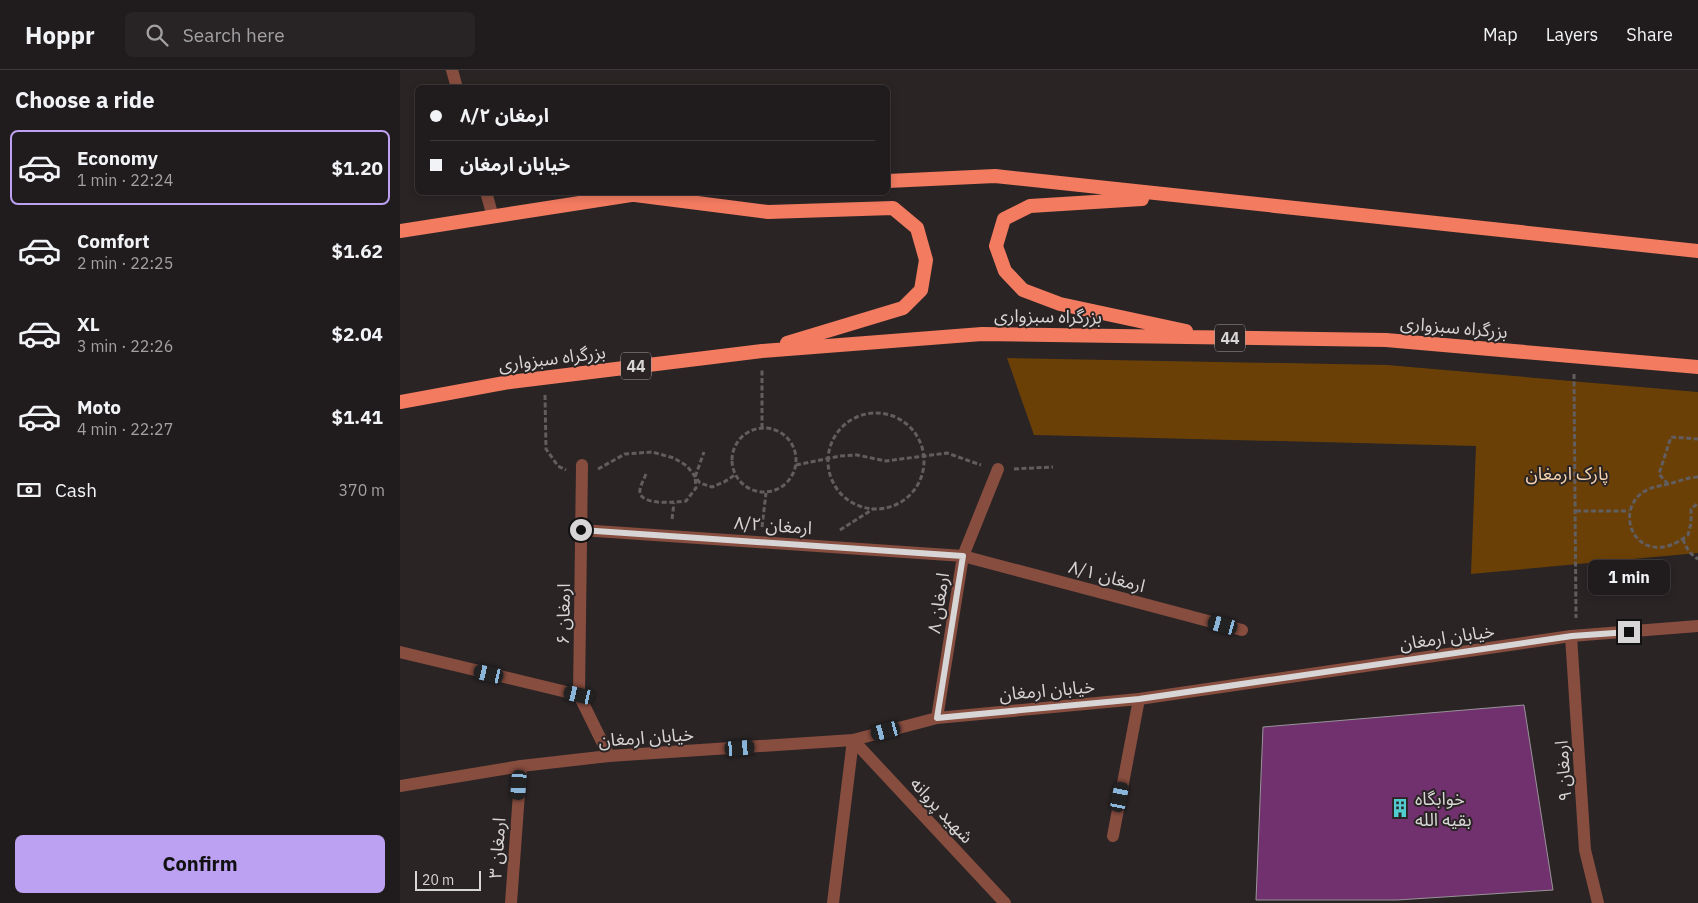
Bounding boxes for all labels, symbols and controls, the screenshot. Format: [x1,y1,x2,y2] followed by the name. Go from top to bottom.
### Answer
[125,12,475,57] search box
[25,19,95,51] text: Hoppr
[143,21,171,49] icon: search
[183,23,285,47] text: Search here
[1483,23,1518,46] text: Map
[1546,23,1598,46] text: Layers
[1626,23,1673,46] text: Share
[15,85,155,114] text: Choose a ride
[460,103,549,127] text: ارمغان ۸/۲
[17,145,62,190] icon: car
[77,146,158,170] text: Economy
[460,152,570,176] text: خیابان ارمغان
[331,156,383,180] text: $1.20
[77,170,173,190] text: 1 min · 22:24
[17,228,62,273] icon: car
[77,229,150,253] text: Comfort
[331,239,383,263] text: $1.62
[77,253,173,273] text: 2 min · 22:25
[994,304,1102,328] street label: بزرگراه سبزواری
[17,311,62,356] icon: car
[1399,311,1509,343] street label: بزرگراه سبزواری
[77,312,100,336] text: XL
[331,322,383,346] text: $2.04
[1215,324,1245,352] road number: 44
[77,336,173,356] text: 3 min · 22:26
[497,340,607,376] street label: بزرگراه سبزواری
[621,352,651,380] road number: 44
[17,394,62,439] icon: car
[77,395,121,419] text: Moto
[331,405,383,429] text: $1.41
[77,419,173,439] text: 4 min · 22:27
[1525,462,1609,485] park label: پارک ارمغان
[15,476,43,504] icon: cash
[55,478,97,502] text: Cash
[338,480,385,500] text: 370 m
[733,511,813,539] street label: ارمغان ۸/۲
[570,519,592,541] route start
[1066,555,1148,597] street label: ارمغان ۸/۱
[1588,560,1670,594] callout: 1 min
[1608,567,1650,587] text: 1 min
[922,571,954,635] street label: ارمغان ۸
[551,583,575,645] street label: ارمغان ۶
[1206,614,1239,636] car
[1398,619,1496,655] street label: خیابان ارمغان
[1618,621,1640,643] route end
[472,663,505,685] car
[998,674,1096,706] street label: خیابان ارمغان
[562,684,595,706] car
[869,720,902,742] car
[597,722,695,752] street label: خیابان ارمغان
[724,739,755,757] car
[1549,740,1577,802] street label: ارمغان ۹
[510,770,527,800] car
[905,772,978,848] street label: شهید پروانه
[1109,781,1130,813] car
[1415,787,1472,831] place label: خوابگاه بقیه الله
[1389,797,1411,819] building icon: خوابگاه بقیه الله
[483,817,511,879] street label: ارمغان ۳
[15,835,385,893] button: Confirm
[415,868,481,891] scale bar
[422,871,454,889] text: 20 m

